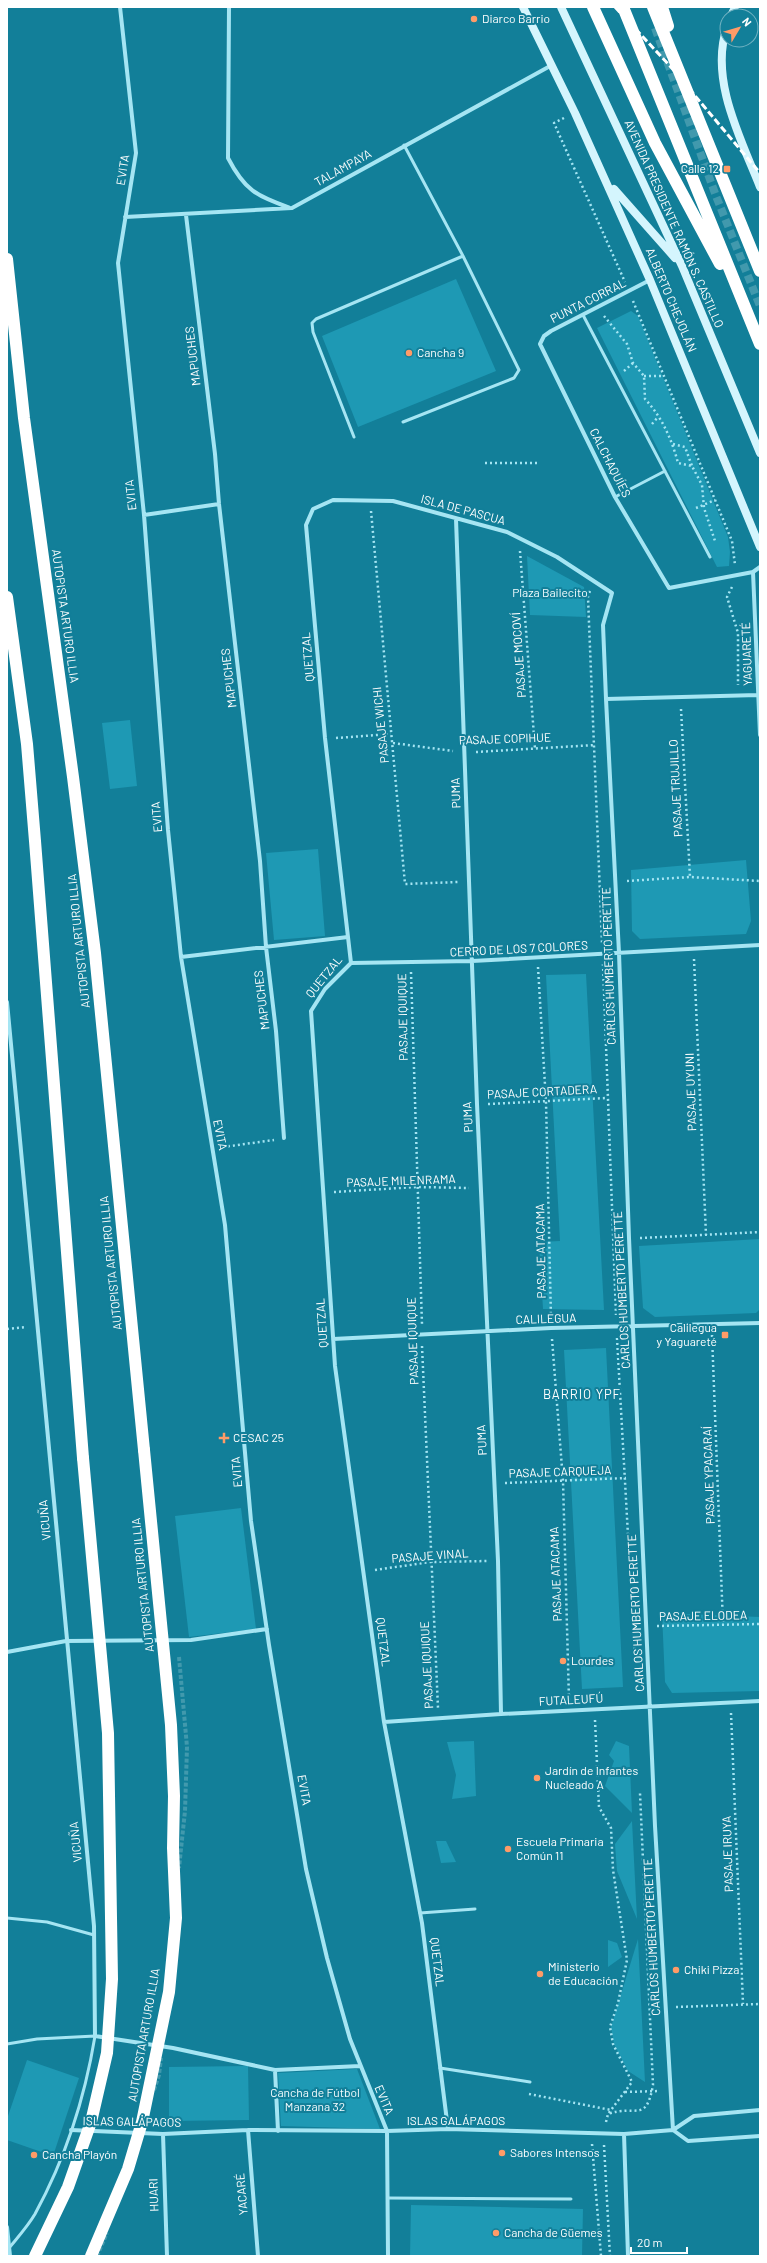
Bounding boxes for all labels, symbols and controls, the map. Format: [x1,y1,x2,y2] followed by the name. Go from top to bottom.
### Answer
[719,8,759,48] north arrow
[482,11,550,25] place label: Diarco Barrio
[469,14,479,24] marker: Diarco Barrio
[740,15,755,28] text: N
[623,117,727,330] street label: AVENIDA PRESIDENTE RAMÓN S. CASTILLO
[312,146,373,189] street label: TALAMPAYA
[113,153,131,186] street label: EVITA
[681,161,719,175] place label: Calle 12
[722,164,732,174] marker: Calle 12
[644,245,700,354] street label: ALBERTO CHEJOLÁN
[547,275,628,325] street label: PUNTA CORRAL
[181,326,203,387] street label: MAPUCHES
[417,345,464,359] place label: Cancha 9
[404,348,414,358] marker: Cancha 9
[587,426,634,499] street label: CALCHAQUÍES
[121,479,139,511] street label: EVITA
[419,491,507,527] street label: ISLA DE PASCUA
[50,548,82,684] street label: AUTOPISTA ARTURO ILLIA
[512,585,588,599] park label: Plaza Bailecito
[508,612,528,698] street label: PASAJE MOCOVÍ
[738,622,754,686] street label: YAGUARETÉ
[298,632,316,682] street label: QUETZAL
[217,648,239,709] street label: MAPUCHES
[369,686,391,764] street label: PASAJE WICHI
[458,729,551,747] street label: PASAJE COPIHUE
[665,739,685,837] street label: PASAJE TRUJILLO
[447,777,463,809] street label: PUMA
[148,801,164,833] street label: EVITA
[64,873,92,1009] street label: AUTOPISTA ARTURO ILLIA
[598,887,618,1045] street label: CARLOS HUMBERTO PERETTE
[449,937,588,959] street label: CERRO DE LOS 7 COLORES
[302,953,344,1000] street label: QUETZAL
[250,970,272,1031] street label: MAPUCHES
[394,973,410,1061] street label: PASAJE IQUIQUE
[682,1053,698,1131] street label: PASAJE UYUNI
[487,1081,597,1101] street label: PASAJE CORTADERA
[459,1101,475,1133] street label: PUMA
[211,1118,231,1151] street label: EVITA
[346,1171,456,1189] street label: PASAJE MILENRAMA
[96,1195,124,1331] street label: AUTOPISTA ARTURO ILLIA
[532,1203,548,1299] street label: PASAJE ATACAMA
[610,1211,632,1369] street label: CARLOS HUMBERTO PERETTE
[403,1297,421,1385] street label: PASAJE IQUIQUE
[312,1298,330,1348] street label: QUETZAL
[515,1310,577,1326] street label: CALILEGUA
[656,1320,717,1348] place label: Calilegua y Yaguareté
[720,1330,730,1340] marker: Calilegua y Yaguareté
[543,1386,621,1402] district label: BARRIO YPF
[473,1424,489,1456] street label: PUMA
[699,1426,717,1524] street label: PASAJE YPACARAÍ
[233,1430,284,1444] place label: CESAC 25
[218,1432,230,1444] marker: CESAC 25
[228,1456,244,1488] street label: EVITA
[508,1462,612,1480] street label: PASAJE CARQUEJA
[35,1499,53,1541] street label: VICUÑA
[128,1517,156,1653] street label: AUTOPISTA ARTURO ILLIA
[546,1526,564,1622] street label: PASAJE ATACAMA
[624,1534,646,1692] street label: CARLOS HUMBERTO PERETTE
[391,1545,469,1565] street label: PASAJE VINAL
[659,1607,747,1623] street label: PASAJE ELODEA
[374,1616,394,1667] street label: QUETZAL
[417,1621,435,1709] street label: PASAJE IQUIQUE
[571,1653,614,1667] place label: Lourdes
[558,1656,568,1666] marker: Lourdes
[538,1690,604,1708] street label: FUTALEUFÚ
[545,1763,638,1791] place label: Jardín de Infantes Nucleado A
[295,1773,315,1806] street label: EVITA
[532,1773,542,1783] marker: Jardín de Infantes Nucleado A
[719,1816,735,1892] street label: PASAJE IRUYA
[66,1821,84,1863] street label: VICUÑA
[516,1834,604,1862] place label: Escuela Primaria Común 11
[503,1844,513,1854] marker: Escuela Primaria Común 11
[640,1858,662,2016] street label: CARLOS HUMBERTO PERETTE
[428,1936,448,1987] street label: QUETZAL
[548,1959,618,1987] place label: Ministerio de Educación
[684,1962,739,1976] place label: Chiki Pizza
[671,1965,681,1975] marker: Chiki Pizza
[124,1967,162,2103] street label: AUTOPISTA ARTURO ILLIA
[535,1969,545,1979] marker: Ministerio de Educación
[372,2083,397,2117] street label: EVITA
[270,2085,360,2113] park label: Cancha de Fútbol Manzana 32
[83,2113,181,2129] street label: ISLAS GALÁPAGOS
[407,2113,505,2127] street label: ISLAS GALÁPAGOS
[510,2145,600,2159] place label: Sabores Intensos
[42,2147,117,2161] place label: Cancha Playón
[497,2148,507,2158] marker: Sabores Intensos
[29,2150,39,2160] marker: Cancha Playón
[232,2172,250,2216] street label: YACARÉ
[145,2178,161,2212] street label: HUARI
[504,2225,603,2239] place label: Cancha de Güemes
[491,2228,501,2238] marker: Cancha de Güemes
[631,2229,687,2255] scale bar
[637,2235,663,2249] text: 20 m

